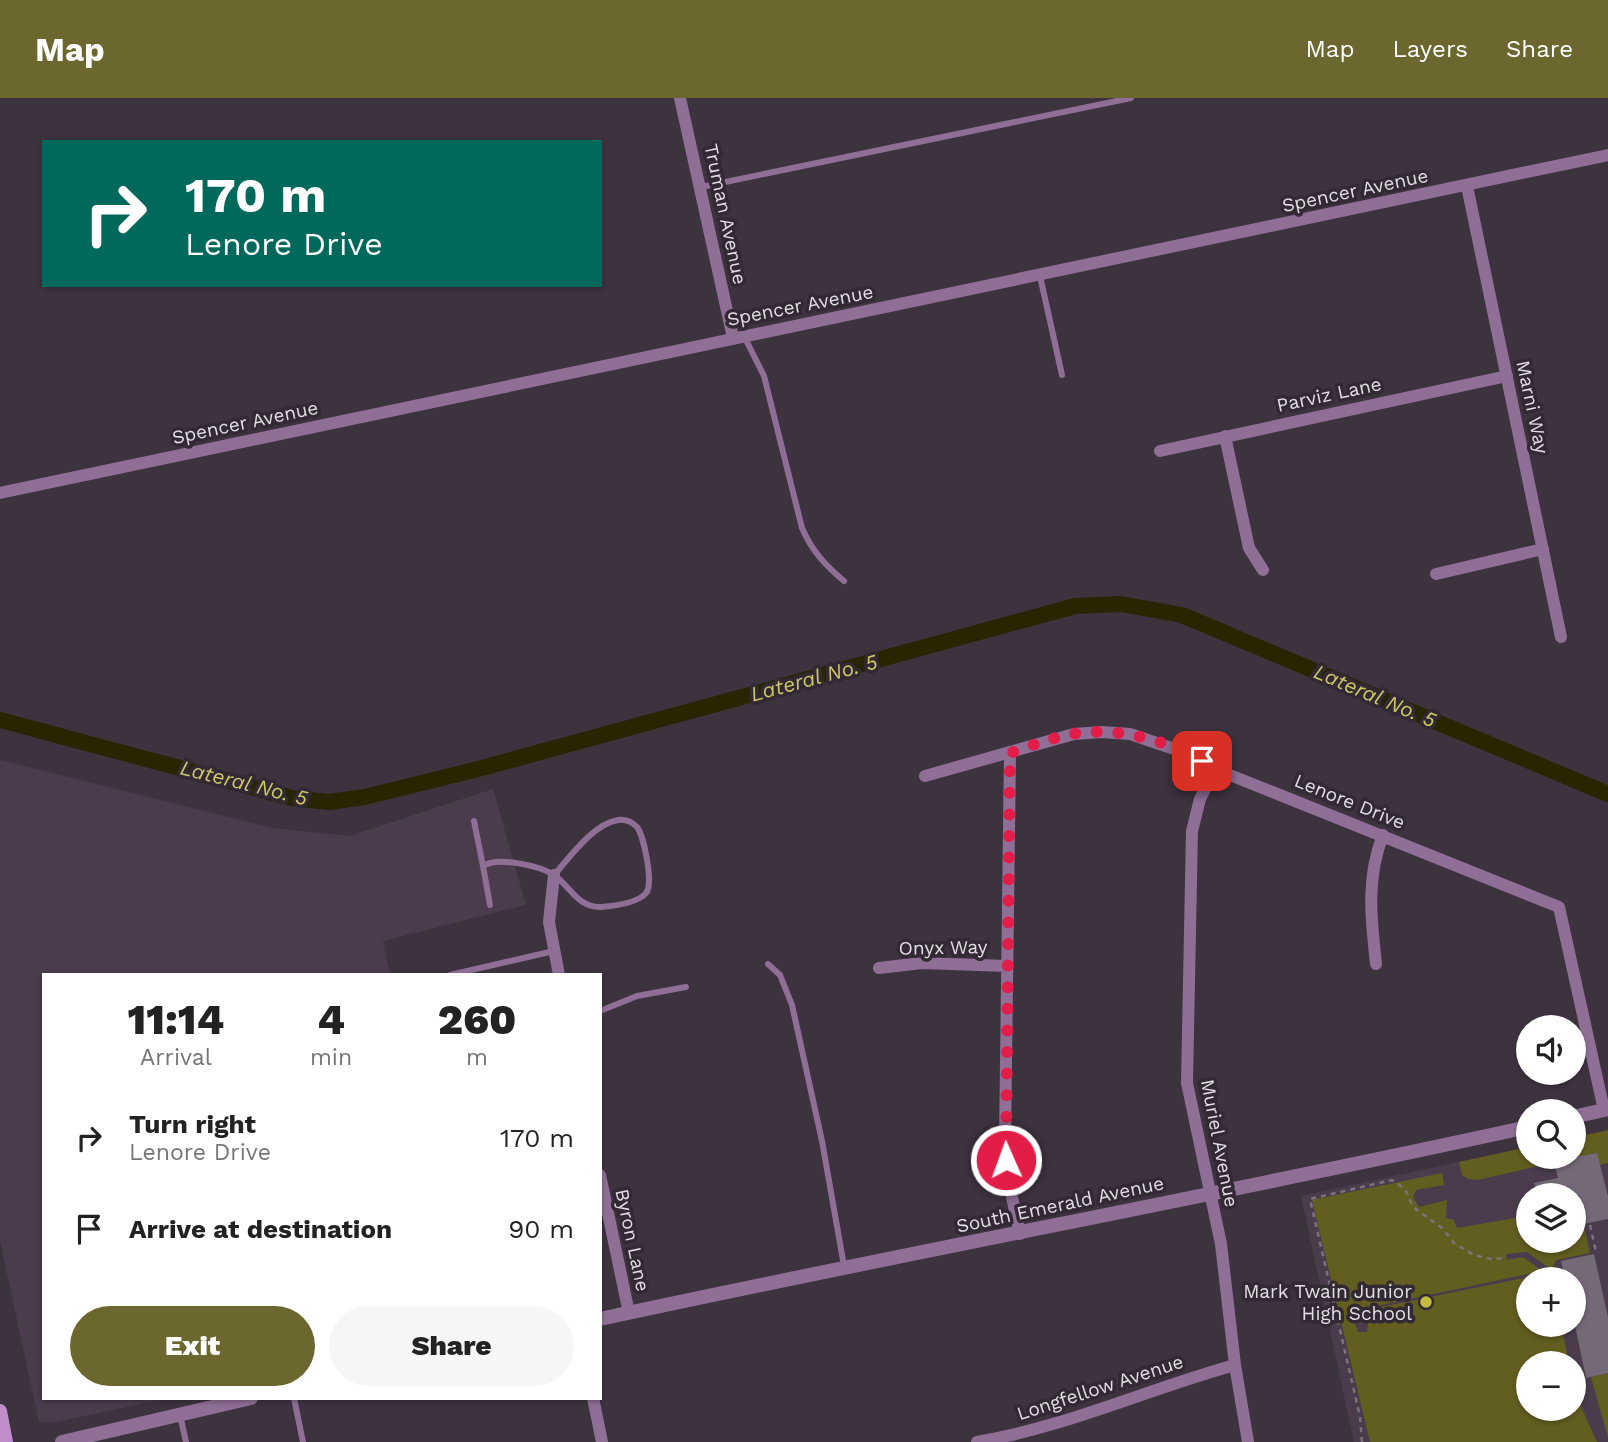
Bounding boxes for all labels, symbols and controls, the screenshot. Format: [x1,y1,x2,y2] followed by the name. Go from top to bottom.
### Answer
[35,30,105,69] text: Map
[1306,35,1354,63] text: Map
[1392,35,1468,63] text: Layers
[1506,35,1573,63] text: Share
[699,142,752,287] street label: Truman Avenue
[1280,164,1430,217] street label: Spencer Avenue
[185,166,326,224] text: 170 m
[70,168,161,259] icon: right
[185,225,383,263] text: Lenore Drive
[725,280,875,331] street label: Spencer Avenue
[1511,358,1554,456] street label: Marni Way
[1275,372,1384,417] street label: Parviz Lane
[170,396,320,449] street label: Spencer Avenue
[748,649,880,706] water label: Lateral No. 5
[1310,659,1440,733] water label: Lateral No. 5
[1172,731,1232,791] pin
[1183,742,1221,780] icon: arrive
[178,755,310,810] water label: Lateral No. 5
[1291,769,1409,834] street label: Lenore Drive
[898,935,988,960] street label: Onyx Way
[128,995,224,1044] text: 11:14
[317,995,345,1044] text: 4
[438,995,516,1044] text: 260
[1516,1015,1586,1421] map controls
[1516,1015,1586,1085] button: sound
[140,1044,212,1071] text: Arrival
[310,1044,352,1071] text: min
[466,1044,488,1071] text: m
[1196,1077,1243,1209] street label: Muriel Avenue
[1516,1099,1586,1169] button: search
[129,1109,256,1139] text: Turn right
[70,1119,108,1157] icon: right
[500,1123,574,1153] text: 170 m
[969,1123,1043,1197] position arrow
[129,1139,271,1166] text: Lenore Drive
[954,1171,1166,1238] street label: South Emerald Avenue
[1516,1183,1586,1253] button: layers
[610,1187,655,1293] street label: Byron Lane
[70,1210,108,1248] icon: arrive
[129,1214,392,1244] text: Arrive at destination
[508,1214,574,1244] text: 90 m
[1516,1267,1586,1337] button: +
[1243,1280,1412,1325] place label: Mark Twain Junior High School
[1418,1294,1434,1310] marker: Mark Twain Junior High School
[70,1306,315,1386] button: Exit
[329,1306,574,1386] button: Share
[1014,1350,1186,1425] street label: Longfellow Avenue
[1516,1351,1586,1421] button: −

